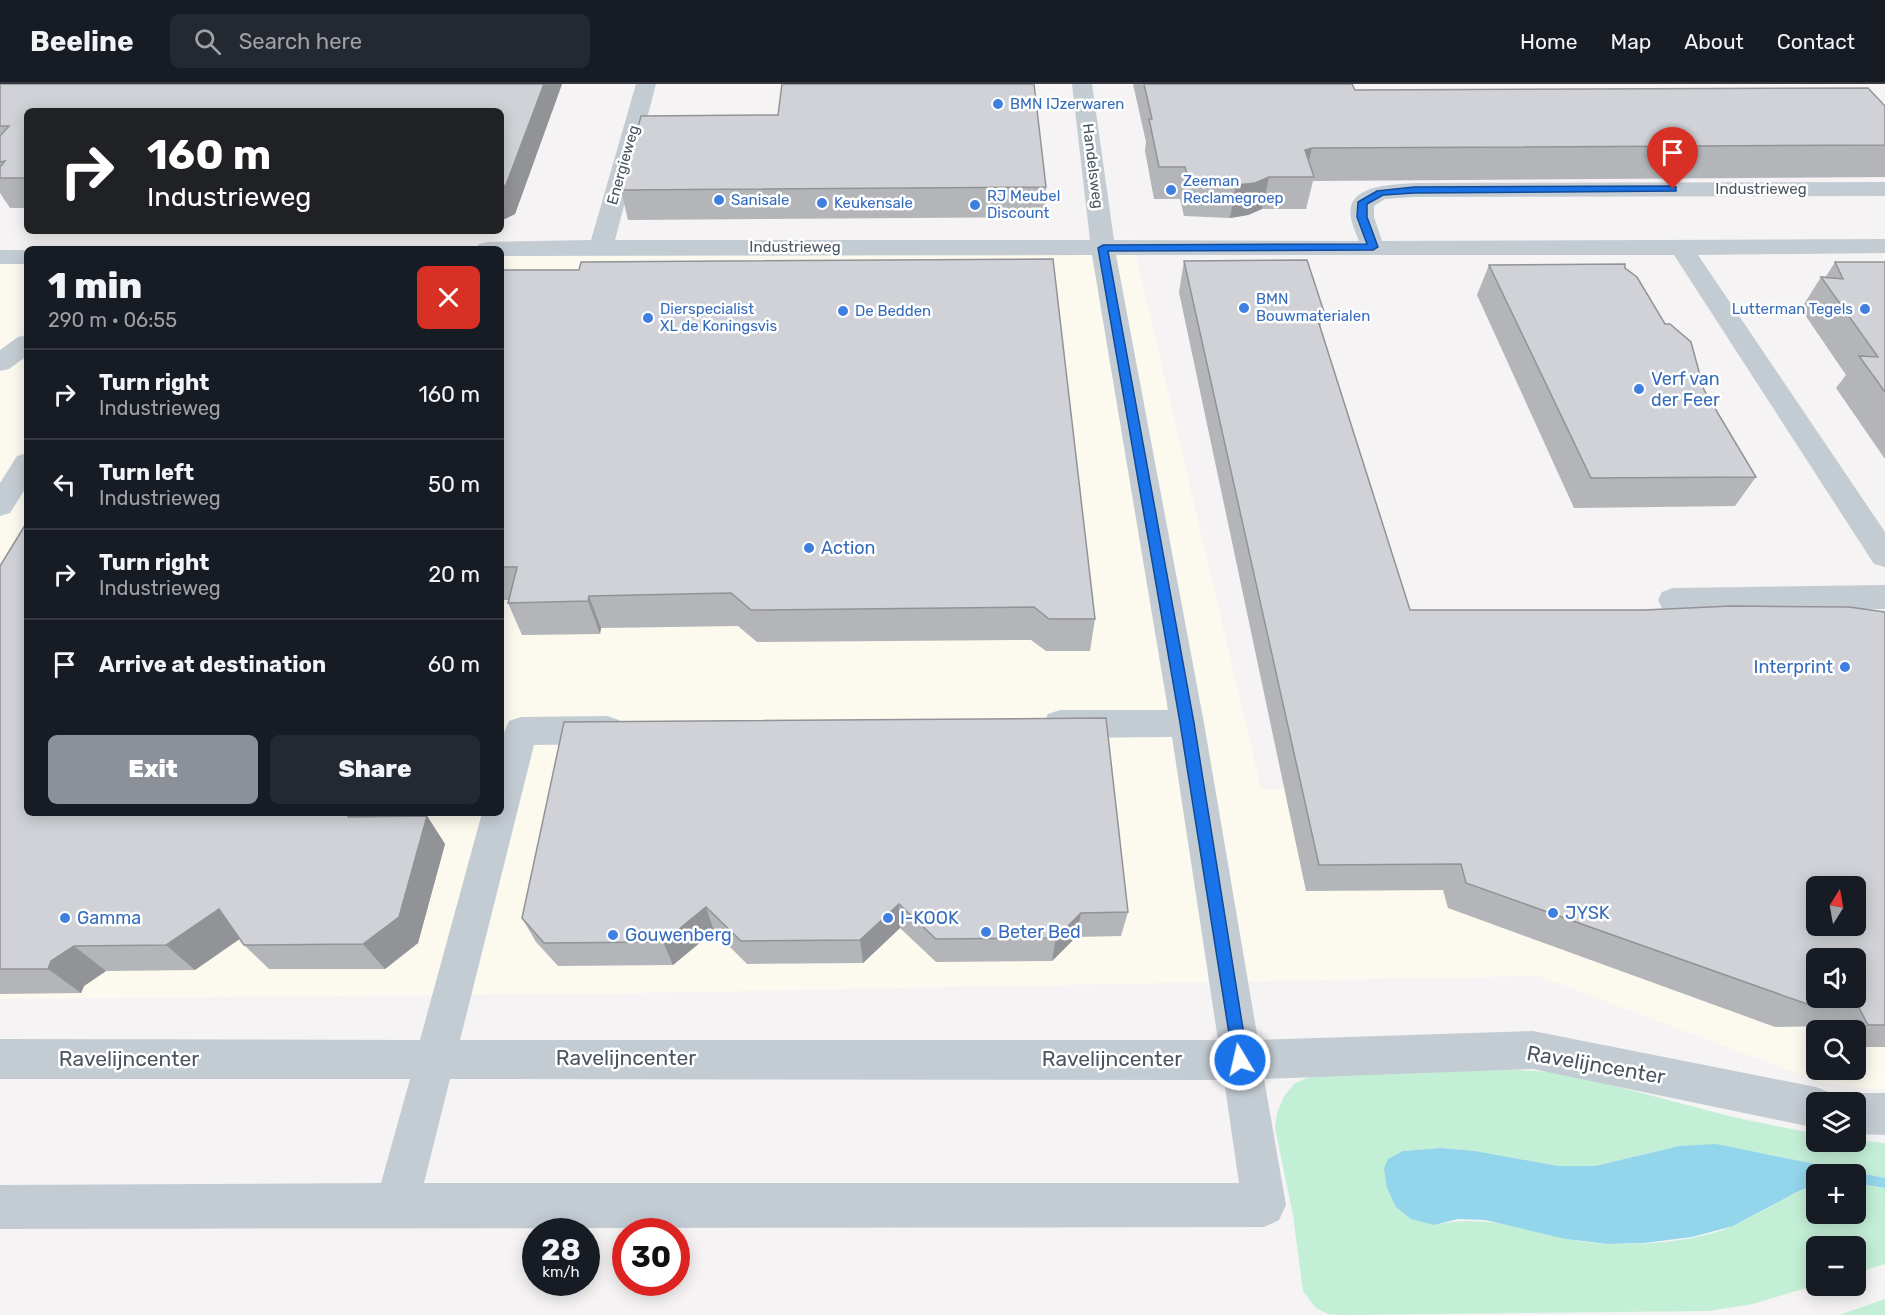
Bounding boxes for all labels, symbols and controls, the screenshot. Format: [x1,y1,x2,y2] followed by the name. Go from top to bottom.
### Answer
[170,14,590,68] search box
[30,25,134,58] text: Beeline
[191,25,224,58] icon: search
[239,28,362,55] text: Search here
[1520,29,1577,54] text: Home
[1610,29,1651,54] text: Map
[1684,29,1744,54] text: About
[1777,29,1855,54] text: Contact
[1010,95,1124,113] place label: BMN IJzerwaren
[991,97,1005,111] marker: BMN IJzerwaren
[1079,122,1107,210] street label: Handelsweg
[603,123,643,207] street label: Energieweg
[1647,127,1698,189] pin
[147,130,271,180] text: 160 m
[48,132,126,210] icon: right
[1656,136,1689,169] icon: arrive
[1183,172,1284,207] place label: Zeeman Reclamegroep
[1715,180,1807,198] street label: Industrieweg
[147,181,311,213] text: Industrieweg
[1164,183,1178,197] marker: Zeeman Reclamegroep
[987,187,1060,222] place label: RJ Meubel Discount
[731,191,789,209] place label: Sanisale
[712,193,726,207] marker: Sanisale
[834,194,913,212] place label: Keukensale
[815,196,829,210] marker: Keukensale
[968,198,982,212] marker: RJ Meubel Discount
[749,238,841,256] street label: Industrieweg
[48,264,142,307] text: 1 min
[417,266,480,329] button: close
[1256,290,1370,325] place label: BMN Bouwmaterialen
[660,300,777,335] place label: Dierspecialist XL de Koningsvis
[1732,300,1853,318] place label: Lutterman Tegels
[1237,301,1251,315] marker: BMN Bouwmaterialen
[855,302,931,320] place label: De Bedden
[1858,302,1872,316] marker: Lutterman Tegels
[836,304,850,318] marker: De Bedden
[48,308,177,332] text: 290 m · 06:55
[641,311,655,325] marker: Dierspecialist XL de Koningsvis
[1651,368,1720,411] place label: Verf van der Feer
[99,369,209,396] text: Turn right
[48,378,81,411] icon: right
[418,381,480,408] text: 160 m
[1632,382,1646,396] marker: Verf van der Feer
[99,396,221,420] text: Industrieweg
[99,459,194,486] text: Turn left
[48,468,81,501] icon: left
[428,471,480,498] text: 50 m
[99,486,221,510] text: Industrieweg
[821,537,876,559] place label: Action
[802,541,816,555] marker: Action
[99,549,209,576] text: Turn right
[48,558,81,591] icon: right
[428,561,480,588] text: 20 m
[99,576,221,600] text: Industrieweg
[48,648,81,681] icon: arrive
[99,651,326,678] text: Arrive at destination
[428,651,480,678] text: 60 m
[1754,656,1833,678] place label: Interprint
[1838,660,1852,674] marker: Interprint
[48,735,258,804] button: Exit
[270,735,480,804] button: Share
[1806,876,1866,936] north arrow
[1806,876,1866,1296] map controls
[1565,902,1610,924] place label: JYSK
[1546,906,1560,920] marker: JYSK
[77,907,141,929] place label: Gamma
[900,907,959,929] place label: I-KOOK
[58,911,72,925] marker: Gamma
[881,911,895,925] marker: I-KOOK
[998,921,1081,943] place label: Beter Bed
[625,924,732,946] place label: Gouwenberg
[979,925,993,939] marker: Beter Bed
[606,928,620,942] marker: Gouwenberg
[1806,948,1866,1008] button: sound
[1806,1020,1866,1080] button: search
[1208,1028,1272,1092] position arrow
[1525,1040,1667,1089] street label: Ravelijncenter
[556,1045,696,1070] street label: Ravelijncenter
[59,1046,199,1071] street label: Ravelijncenter
[1042,1046,1182,1071] street label: Ravelijncenter
[1806,1092,1866,1152] button: layers
[1806,1164,1866,1224] button: +
[612,1218,690,1296] speed limit sign: 30
[541,1232,581,1268] text: 28
[1806,1236,1866,1296] button: −
[542,1263,580,1281] text: km/h

